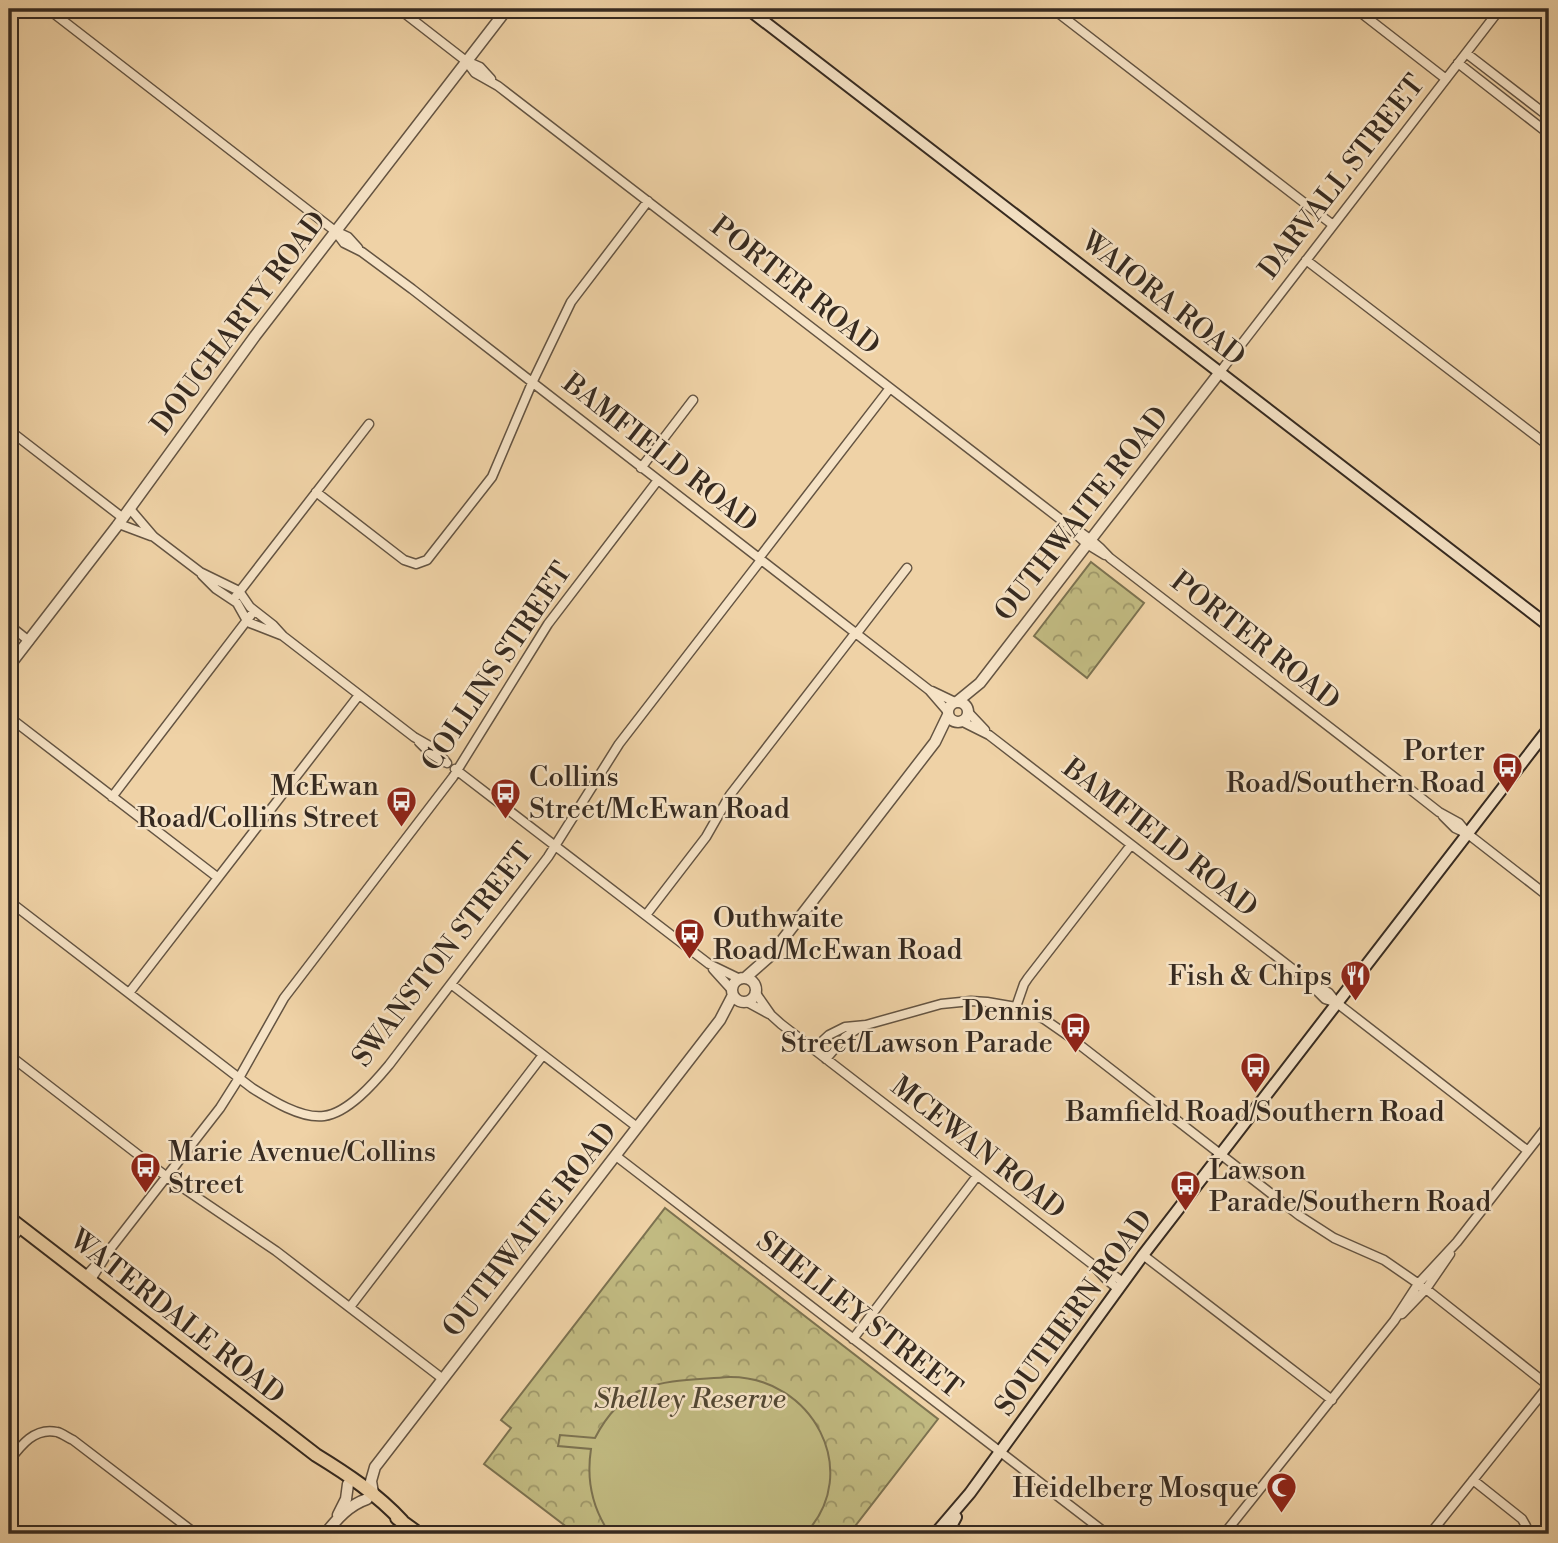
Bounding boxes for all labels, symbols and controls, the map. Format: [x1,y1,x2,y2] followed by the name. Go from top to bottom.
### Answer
[1251,68,1433,286] street label: DARVALL STREET
[144,205,334,441] street label: DOUGHARTY ROAD
[703,209,887,363] street label: PORTER ROAD
[1073,223,1252,374] street label: WAIORA ROAD
[555,365,764,540] street label: BAMFIELD ROAD
[987,400,1177,628] street label: OUTHWAITE ROAD
[414,556,580,778] street label: COLLINS STREET
[1163,564,1347,718] street label: PORTER ROAD
[1226,734,1485,801] place label: Porter Road/Southern Road
[1055,750,1264,925] street label: BAMFIELD ROAD
[1491,750,1525,794] bus stop icon: Porter Road/Southern Road
[529,760,790,827] place label: Collins Street/McEwan Road
[137,769,379,836] place label: McEwan Road/Collins Street
[489,776,523,820] bus stop icon: Collins Street/McEwan Road
[385,785,419,829] bus stop icon: McEwan Road/Collins Street
[345,836,541,1074] street label: SWANSTON STREET
[713,901,963,968] place label: Outhwaite Road/McEwan Road
[673,917,707,961] bus stop icon: Outhwaite Road/McEwan Road
[1168,959,1332,994] place label: Fish & Chips
[1338,959,1372,1003] restaurant icon: Fish & Chips
[781,994,1053,1061] place label: Dennis Street/Lawson Parade
[1059,1010,1093,1054] bus stop icon: Dennis Street/Lawson Parade
[1238,1051,1272,1095] bus stop icon: Bamfield Road/Southern Road
[884,1069,1072,1227] street label: MCEWAN ROAD
[1065,1095,1444,1130] place label: Bamfield Road/Southern Road
[435,1116,625,1344] street label: OUTHWAITE ROAD
[168,1135,436,1202] place label: Marie Avenue/Collins Street
[128,1151,162,1195] bus stop icon: Marie Avenue/Collins Street
[1209,1153,1491,1220] place label: Lawson Parade/Southern Road
[1169,1169,1203,1213] bus stop icon: Lawson Parade/Southern Road
[987,1203,1161,1423] street label: SOUTHERN ROAD
[62,1222,292,1412] street label: WATERDALE ROAD
[749,1224,969,1406] street label: SHELLEY STREET
[594,1382,786,1417] park label: Shelley Reserve
[1012,1471,1259,1506] place label: Heidelberg Mosque
[1265,1471,1299,1515] mosque icon: Heidelberg Mosque

